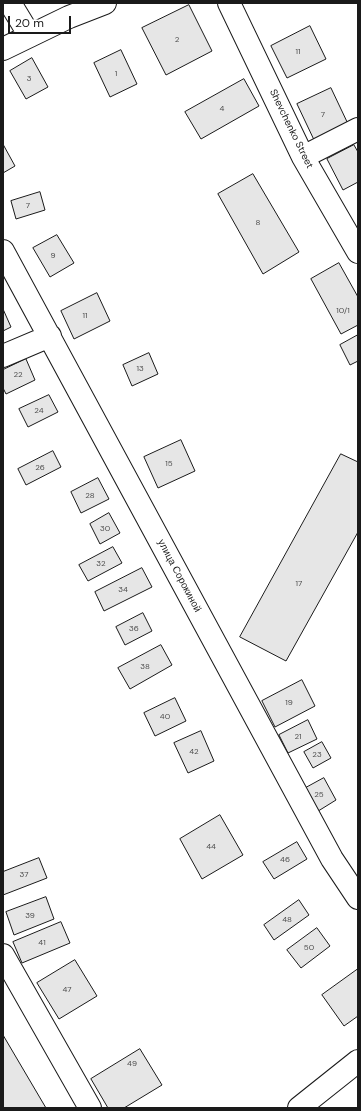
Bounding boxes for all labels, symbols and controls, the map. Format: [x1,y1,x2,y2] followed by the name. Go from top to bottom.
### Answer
[10,8,73,34] scale bar
[15,15,44,31] text: 20 m
[175,35,179,45] house number: 2
[296,47,300,57] house number: 11
[115,69,117,79] house number: 1
[27,74,31,84] house number: 3
[267,87,315,171] street label: Shevchenko Street
[220,104,224,114] house number: 4
[321,110,325,120] house number: 7
[26,201,30,211] house number: 7
[256,218,260,228] house number: 8
[50,251,56,261] house number: 9
[336,306,350,316] house number: 10/1
[83,311,87,321] house number: 11
[136,364,144,374] house number: 13
[13,370,23,380] house number: 22
[34,406,44,416] house number: 24
[165,459,173,469] house number: 15
[35,463,45,473] house number: 26
[85,491,95,501] house number: 28
[100,524,110,534] house number: 30
[155,538,203,614] street label: улица Сорокиной
[96,559,106,569] house number: 32
[296,579,302,589] house number: 17
[118,585,128,595] house number: 34
[129,624,139,634] house number: 36
[140,662,150,672] house number: 38
[285,698,293,708] house number: 19
[160,712,170,722] house number: 40
[294,732,302,742] house number: 21
[189,747,199,757] house number: 42
[312,750,322,760] house number: 23
[314,790,324,800] house number: 25
[206,842,216,852] house number: 44
[280,855,290,865] house number: 46
[20,870,28,880] house number: 37
[25,911,35,921] house number: 39
[282,915,292,925] house number: 48
[38,938,46,948] house number: 41
[304,943,314,953] house number: 50
[62,985,72,995] house number: 47
[127,1059,137,1069] house number: 49

